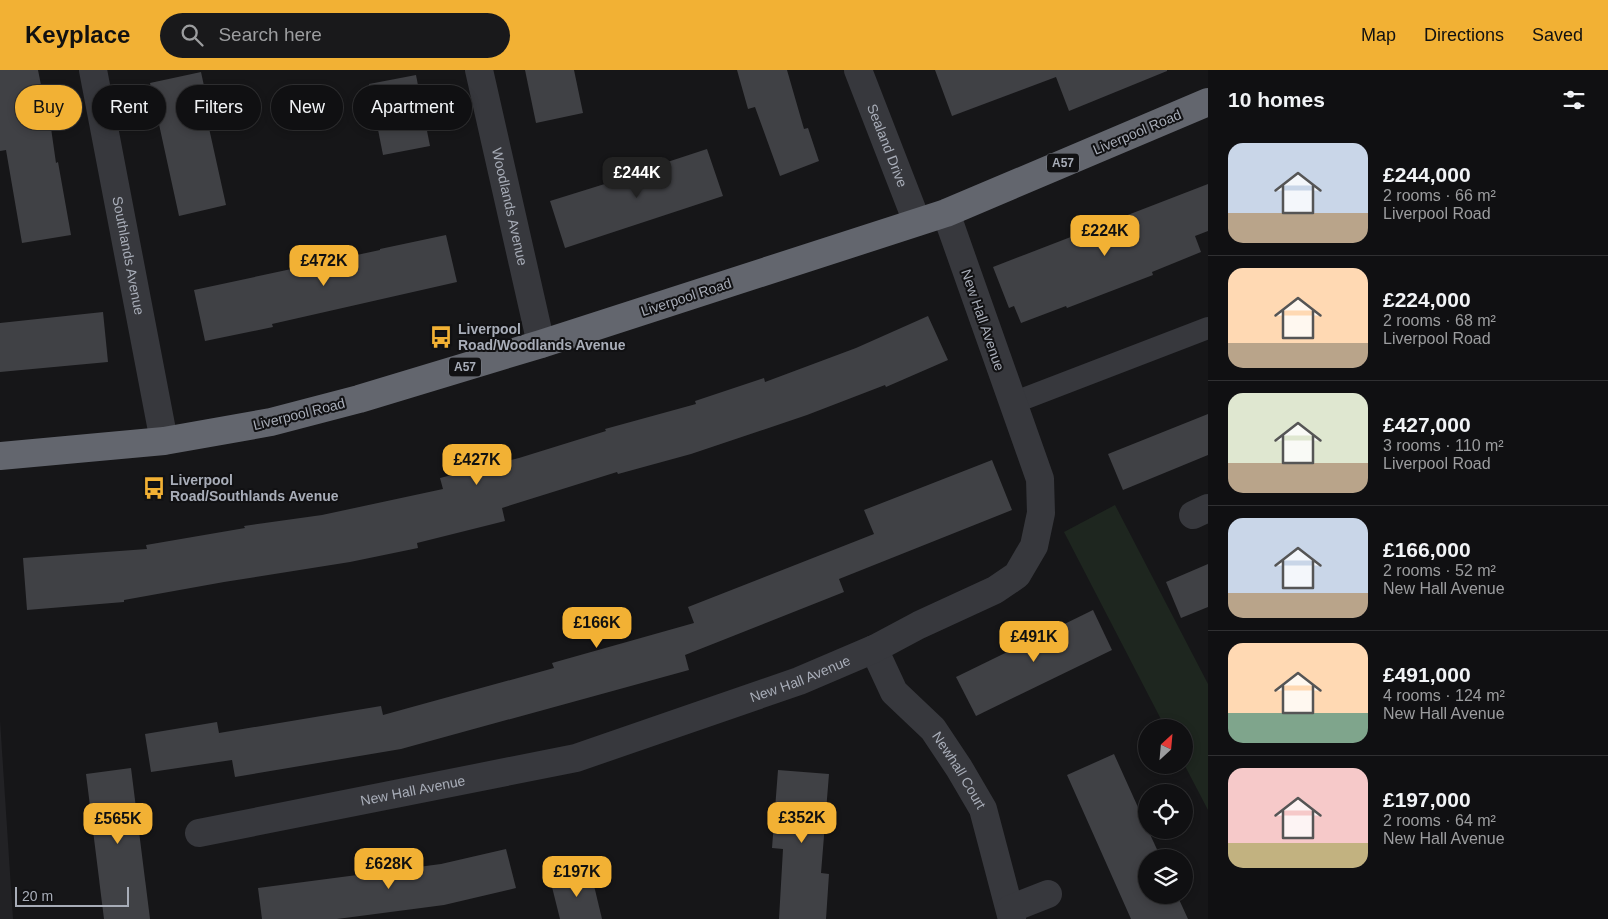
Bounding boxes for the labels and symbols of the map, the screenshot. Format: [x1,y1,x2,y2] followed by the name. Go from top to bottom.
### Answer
[864,102,911,190] street label: Sealand Drive
[1091,106,1183,158] street label: Liverpool Road
[489,146,531,267] street label: Woodlands Avenue
[1047,154,1079,172] road number: A57
[602,156,672,199] pin: £244K
[109,195,148,317] street label: Southlands Avenue
[1070,214,1140,257] pin: £224K
[289,244,359,287] pin: £472K
[958,267,1008,373] street label: New Hall Avenue
[639,275,733,319] street label: Liverpool Road
[458,321,626,353] place label: Liverpool Road/Woodlands Avenue
[428,324,454,350] bus stop icon: Liverpool Road/Woodlands Avenue
[449,358,481,376] road number: A57
[251,395,347,433] street label: Liverpool Road
[442,444,512,486] pin: £427K
[170,472,339,504] place label: Liverpool Road/Southlands Avenue
[141,475,167,501] bus stop icon: Liverpool Road/Southlands Avenue
[562,606,632,649] pin: £166K
[999,620,1069,663] pin: £491K
[748,652,853,705] street label: New Hall Avenue
[1138,719,1192,774] north arrow
[929,729,989,812] street label: Newhall Court
[359,772,467,809] street label: New Hall Avenue
[83,802,153,845] pin: £565K
[767,802,837,844] pin: £352K
[354,848,424,890] pin: £628K
[542,856,612,898] pin: £197K
[15,884,129,907] scale bar

